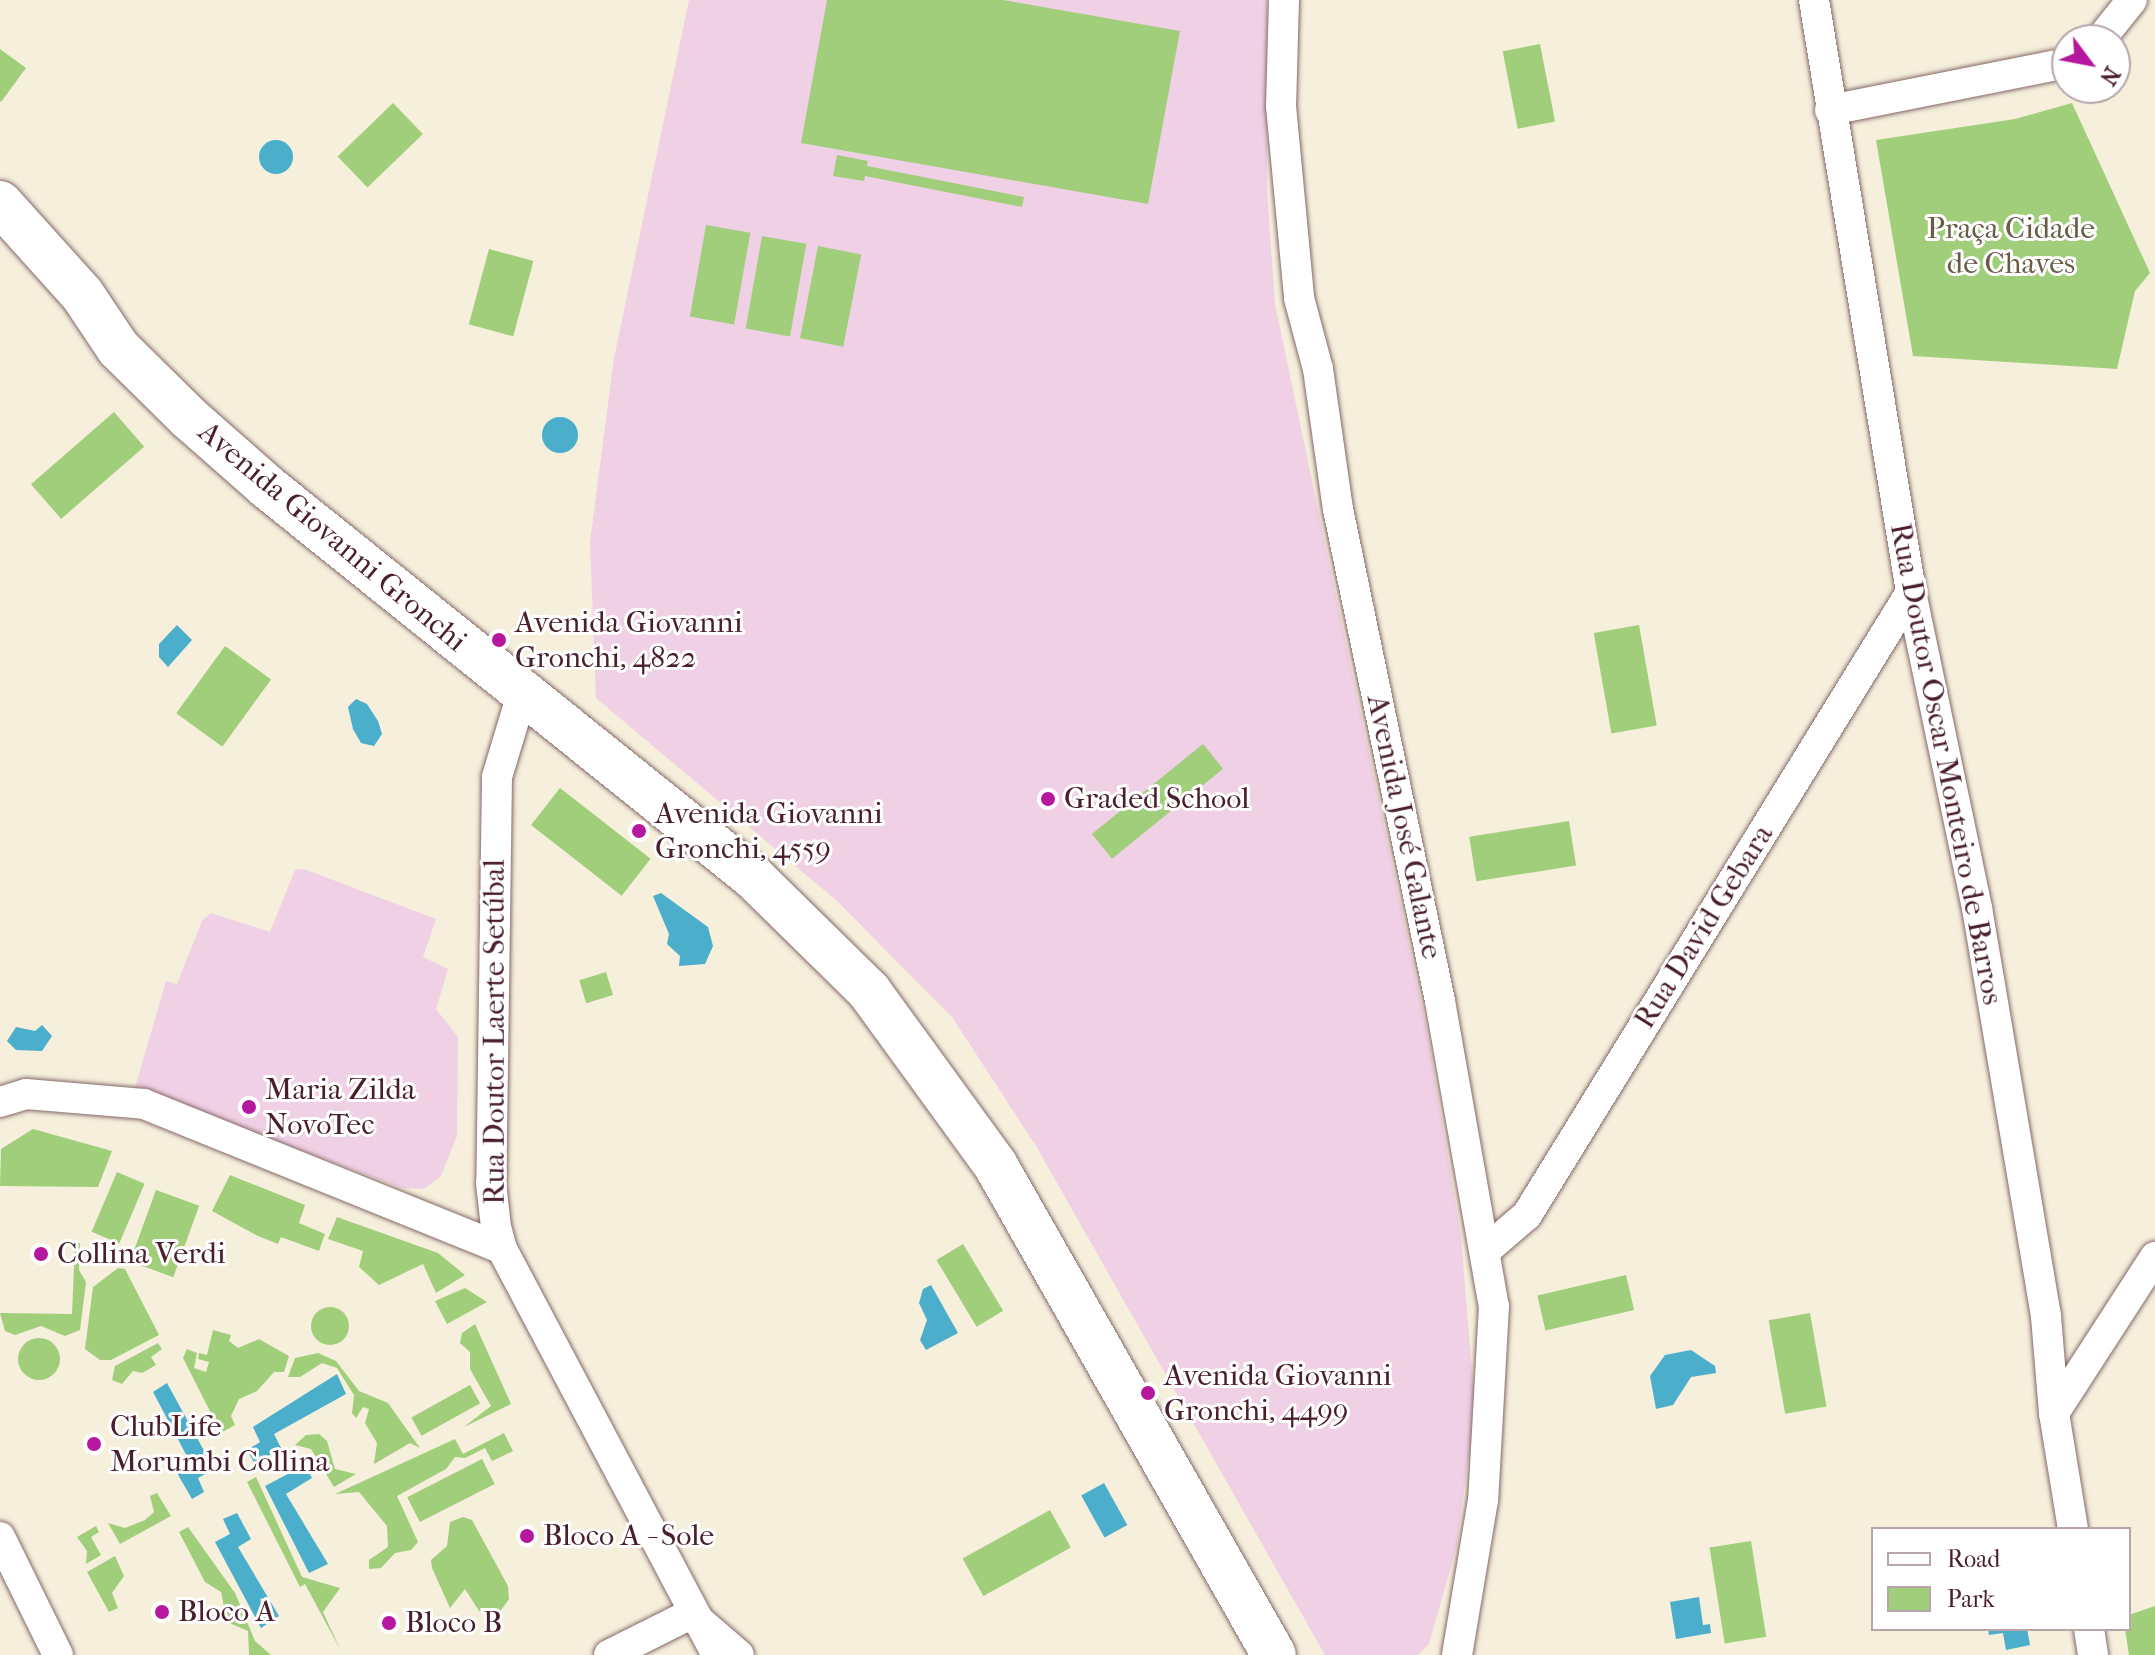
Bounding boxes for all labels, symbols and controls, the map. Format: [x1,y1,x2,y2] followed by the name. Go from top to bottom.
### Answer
[2051,24,2131,104] north arrow
[2094,62,2125,90] text: N
[1927,211,2095,282] park label: Praça Cidade de Chaves
[191,414,473,660] street label: Avenida Giovanni Gronchi
[1882,520,2010,1008] street label: Rua Doutor Oscar Monteiro de Barros
[515,605,743,676] place label: Avenida Giovanni Gronchi, 4822
[490,631,508,649] marker: Avenida Giovanni Gronchi, 4822
[1358,692,1450,962] street label: Avenida José Galante
[1064,781,1250,817] place label: Graded School
[1039,790,1057,808] marker: Graded School
[655,796,883,866] place label: Avenida Giovanni Gronchi, 4559
[1627,818,1781,1036] street label: Rua David Gebara
[630,822,648,840] marker: Avenida Giovanni Gronchi, 4559
[477,859,513,1205] street label: Rua Doutor Laerte Setúbal
[265,1072,416,1142] place label: Maria Zilda NovoTec
[240,1098,258,1116] marker: Maria Zilda NovoTec
[57,1236,226,1272] place label: Collina Verdi
[32,1245,50,1263] marker: Collina Verdi
[1164,1358,1392,1428] place label: Avenida Giovanni Gronchi, 4499
[1139,1384,1157,1402] marker: Avenida Giovanni Gronchi, 4499
[110,1409,329,1480] place label: ClubLife Morumbi Collina
[85,1435,103,1453] marker: ClubLife Morumbi Collina
[543,1518,714,1554] place label: Bloco A - Sole
[518,1527,536,1545] marker: Bloco A - Sole
[1871,1527,2131,1631] legend
[1947,1545,2000,1573] text: Road
[1947,1585,1995,1613] text: Park
[178,1594,275,1630] place label: Bloco A
[153,1603,171,1621] marker: Bloco A
[405,1605,502,1641] place label: Bloco B
[380,1614,398,1632] marker: Bloco B

